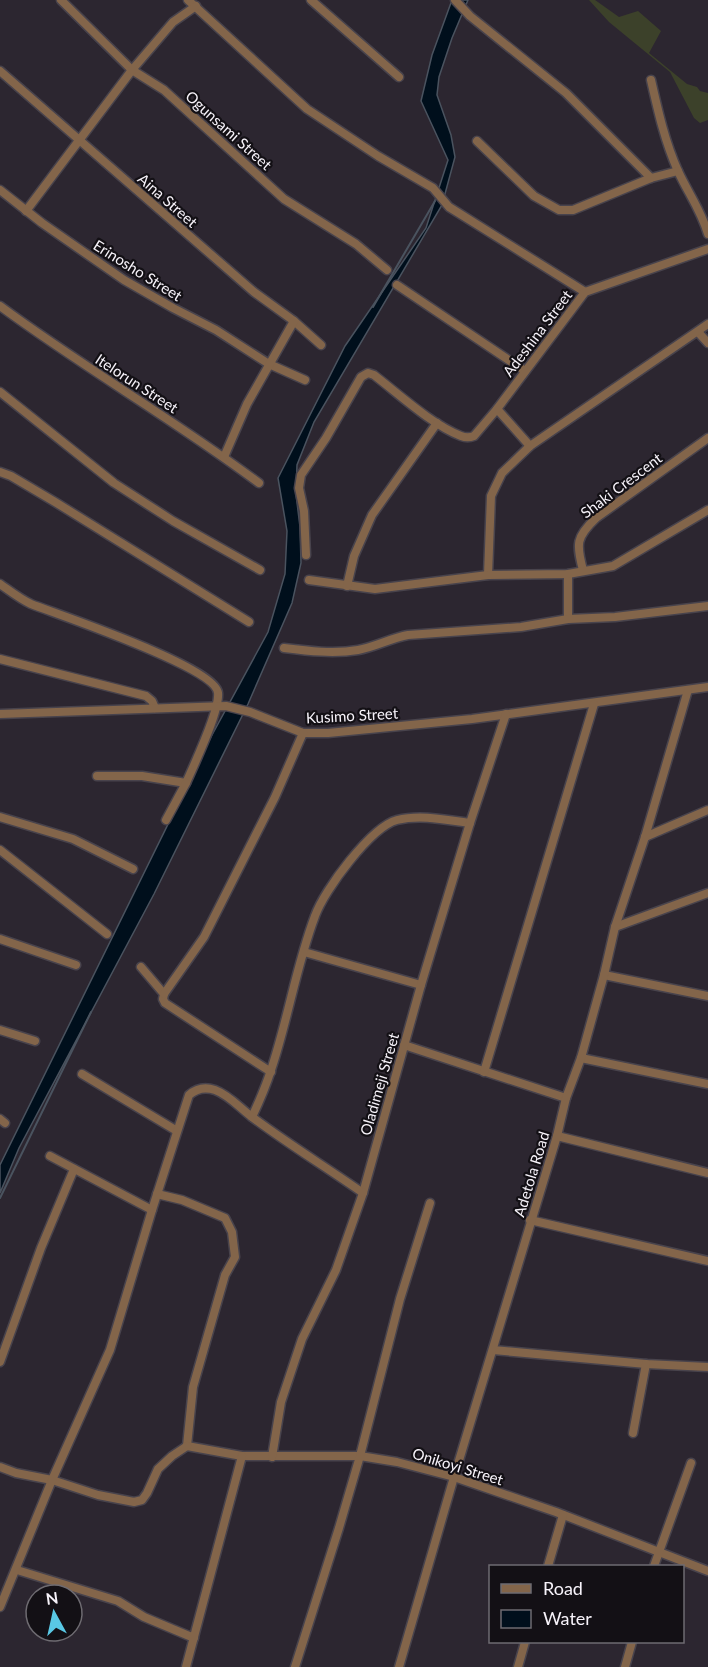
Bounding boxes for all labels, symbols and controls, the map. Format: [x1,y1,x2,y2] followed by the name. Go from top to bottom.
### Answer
[182,87,276,174] street label: Ogunsami Street
[135,169,202,231] street label: Aina Street
[90,236,186,305] street label: Erinosho Street
[499,286,576,380] street label: Adeshina Street
[92,350,182,417] street label: Itelorun Street
[577,448,666,521] street label: Shaki Crescent
[305,704,399,726] street label: Kusimo Street
[356,1030,402,1137] street label: Oladimeji Street
[509,1129,553,1219] street label: Adetola Road
[410,1444,506,1489] street label: Onikoyi Street
[489,1565,684,1643] legend
[543,1577,583,1599] text: Road
[24,1583,84,1643] north arrow
[44,1587,59,1608] text: N
[543,1607,592,1629] text: Water

